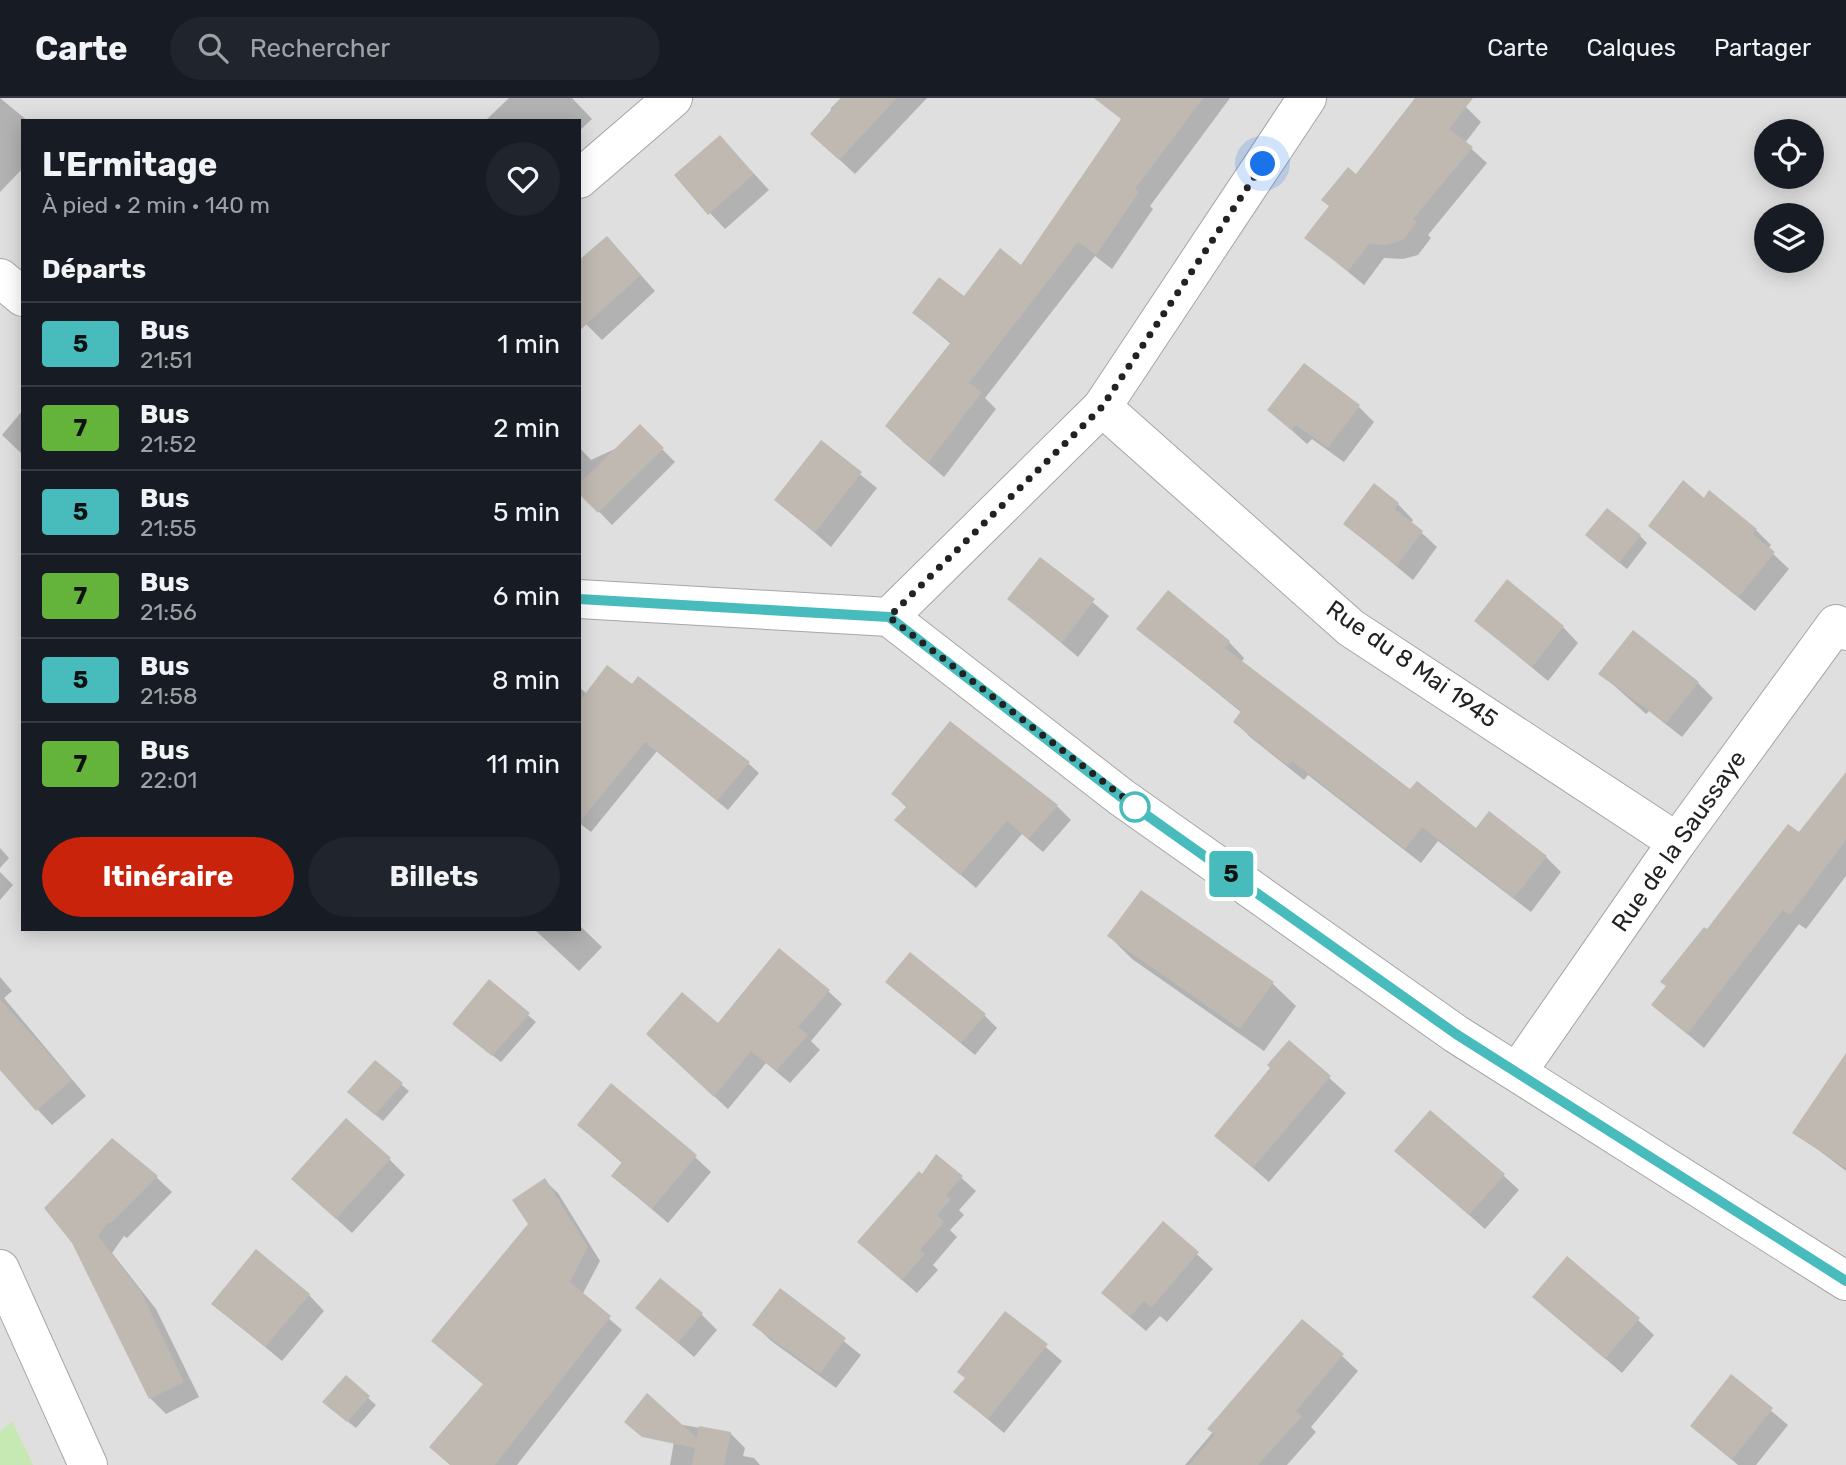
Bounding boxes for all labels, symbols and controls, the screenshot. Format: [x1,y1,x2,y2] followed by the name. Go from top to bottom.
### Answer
[170,17,660,80] search box
[35,29,128,68] text: Carte
[194,29,232,67] icon: search
[250,33,390,64] text: Rechercher
[1487,34,1548,62] text: Carte
[1586,34,1676,62] text: Calques
[1714,34,1811,62] text: Partager
[1754,119,1824,273] map controls
[1754,119,1824,189] button: locate
[486,142,560,216] button: heart
[42,145,217,184] text: L'Ermitage
[1245,146,1280,181] your location
[42,191,270,219] text: À pied · 2 min · 140 m
[1754,203,1824,273] button: layers
[42,254,146,285] text: Départs
[140,315,189,346] text: Bus
[497,329,560,360] text: 1 min
[73,330,88,358] text: 5
[140,346,192,374] text: 21:51
[140,399,189,430] text: Bus
[493,413,560,444] text: 2 min
[74,414,87,442] text: 7
[140,430,196,458] text: 21:52
[140,483,189,514] text: Bus
[493,497,560,528] text: 5 min
[73,498,88,526] text: 5
[140,514,197,542] text: 21:55
[140,567,189,598] text: Bus
[493,581,560,612] text: 6 min
[74,582,87,610] text: 7
[1321,594,1503,734] street label: Rue du 8 Mai 1945
[140,598,197,626] text: 21:56
[140,651,189,682] text: Bus
[492,665,560,696] text: 8 min
[73,666,88,694] text: 5
[140,682,198,710] text: 21:58
[140,735,189,766] text: Bus
[1606,745,1752,937] street label: Rue de la Saussaye
[486,749,560,780] text: 11 min
[74,750,87,778] text: 7
[140,766,197,794] text: 22:01
[1120,792,1150,822] unlabelled marker
[42,837,294,917] button: Itinéraire
[308,837,560,917] button: Billets
[1208,851,1254,897] line badge: 5
[1223,860,1239,888] text: 5

